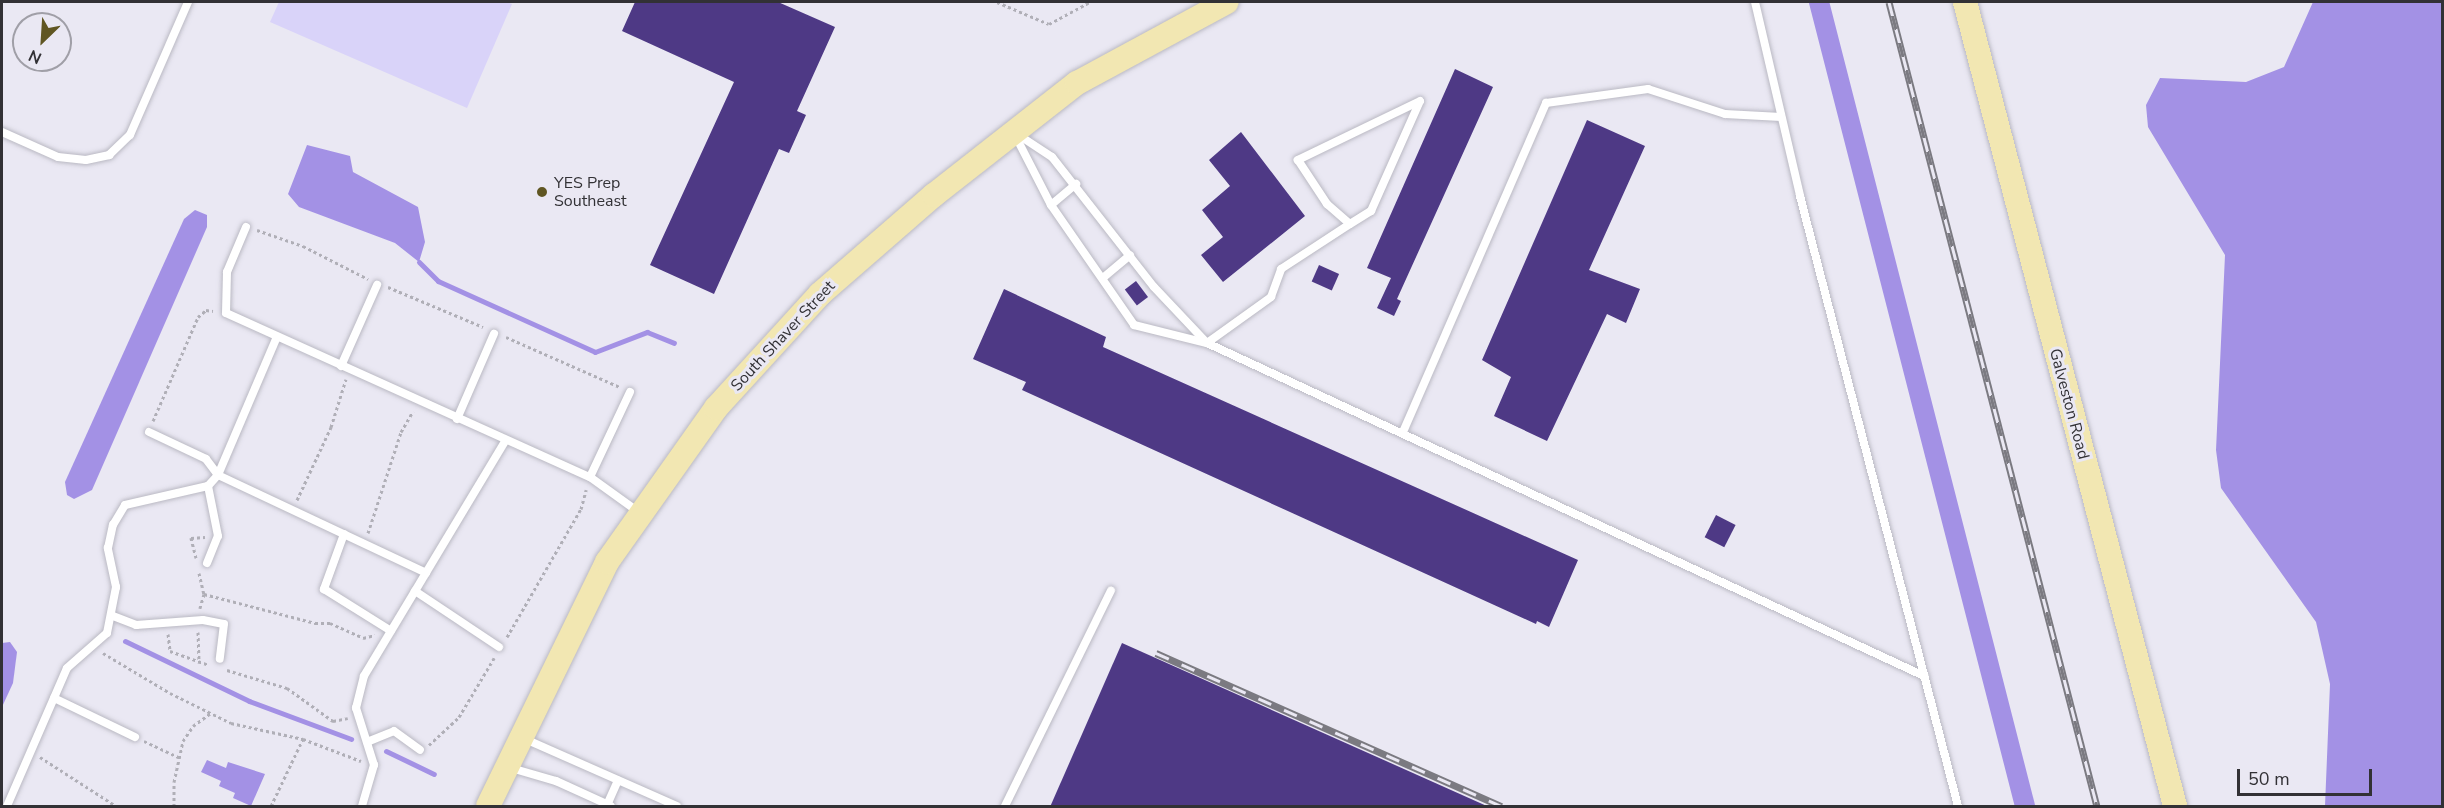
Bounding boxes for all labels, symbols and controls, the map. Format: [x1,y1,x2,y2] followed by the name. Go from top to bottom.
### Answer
[12,12,72,72] north arrow
[25,44,45,69] text: N
[554,173,627,211] place label: YES Prep Southeast
[535,185,549,199] marker: YES Prep Southeast
[727,277,839,395] street label: South Shaver Street
[2045,347,2093,461] street label: Galveston Road
[2240,757,2375,795] scale bar
[2248,767,2290,791] text: 50 m

